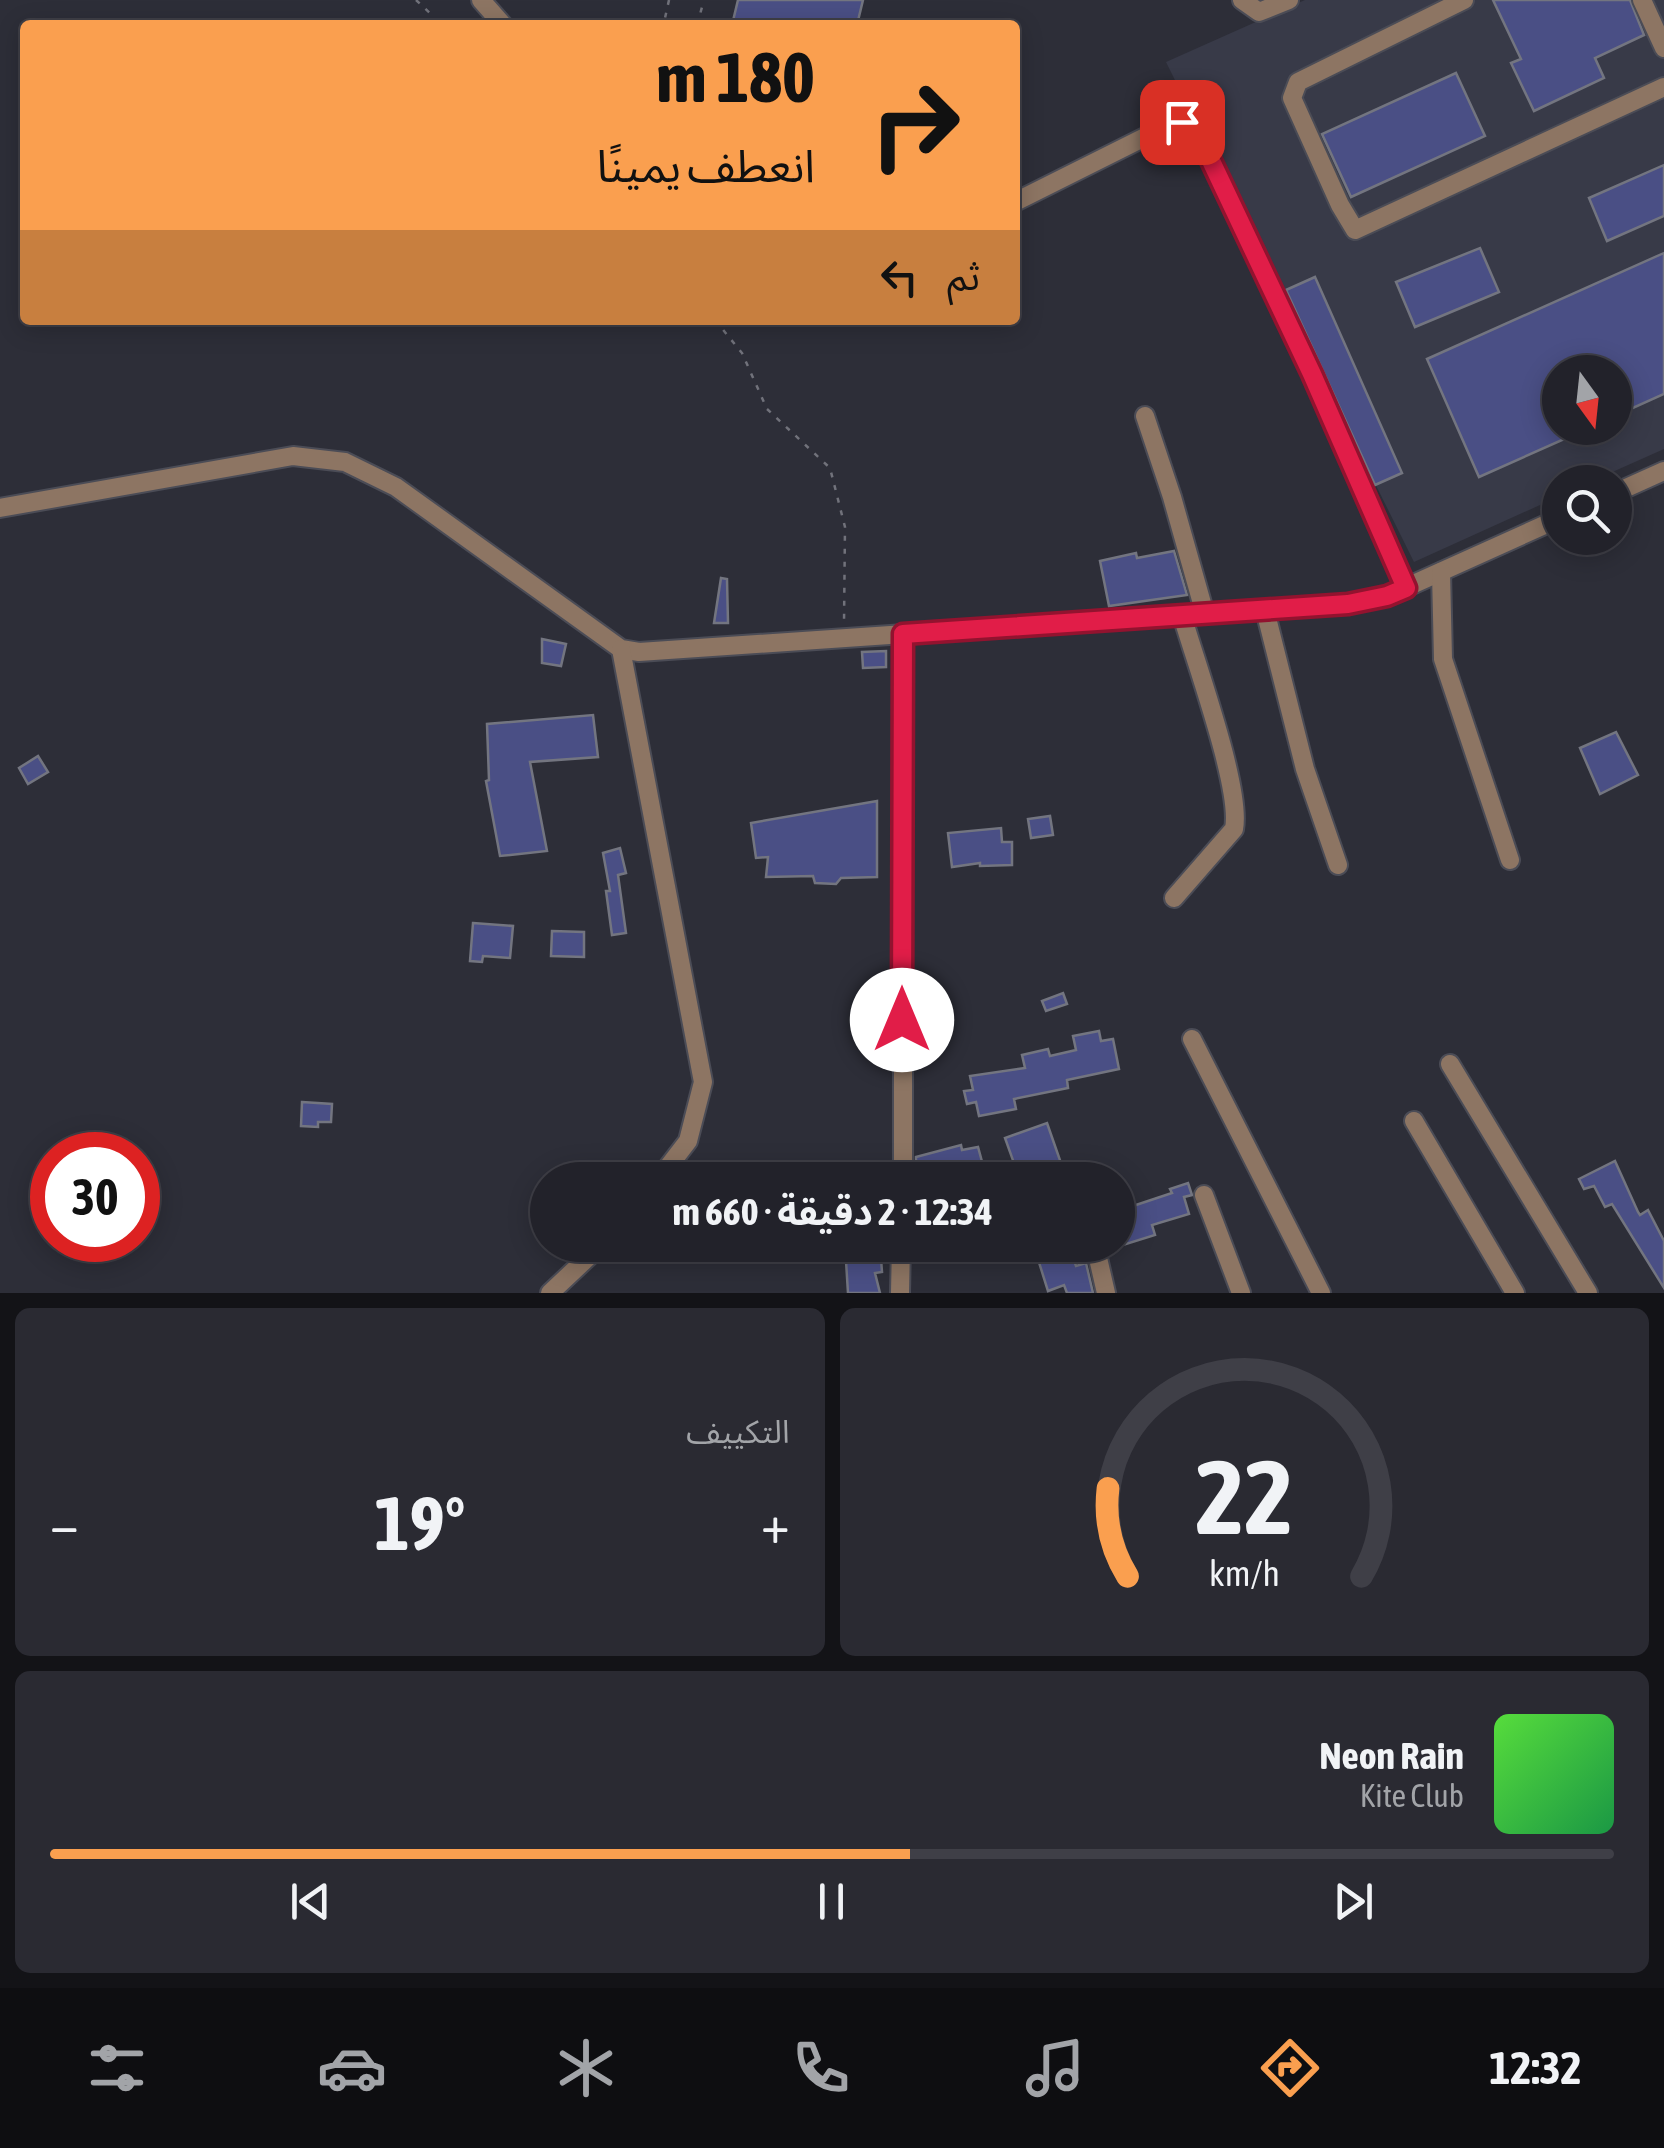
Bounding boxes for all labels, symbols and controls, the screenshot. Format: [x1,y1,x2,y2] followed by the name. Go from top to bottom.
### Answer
[656,37,815,117] text: 180 m
[850,60,980,190] icon: right
[1140,80,1225,165] pin
[1155,95,1210,150] icon: arrive
[596,140,815,192] text: انعطف يمينًا
[872,250,927,305] icon: left
[947,255,980,298] text: ثم
[1542,355,1632,445] north arrow
[1542,355,1632,555] map controls
[1542,465,1632,555] button: search
[850,968,954,1072] position arrow
[30,1132,160,1262] speed limit sign: 30
[672,1190,993,1233] text: 12:34 · 2 دقيقة · 660 m
[686,1413,790,1450] text: التكييف
[1195,1437,1293,1556] text: 22
[374,1480,465,1566] text: 19°
[50,1492,79,1555] text: −
[761,1492,789,1555] text: +
[1209,1553,1280,1594] text: km/h
[1319,1734,1464,1777] text: Neon Rain
[1360,1777,1464,1814] text: Kite Club
[283,1874,338,1929] icon: previous
[804,1874,859,1929] icon: pause
[1326,1874,1381,1929] icon: next
[82,2033,152,2103] icon: filters
[317,2033,387,2103] icon: car
[551,2033,621,2103] icon: climate
[786,2033,856,2103] icon: phone
[1020,2033,1090,2103] icon: music
[1255,2033,1325,2103] icon: directions
[1489,2042,1582,2094] text: 12:32

